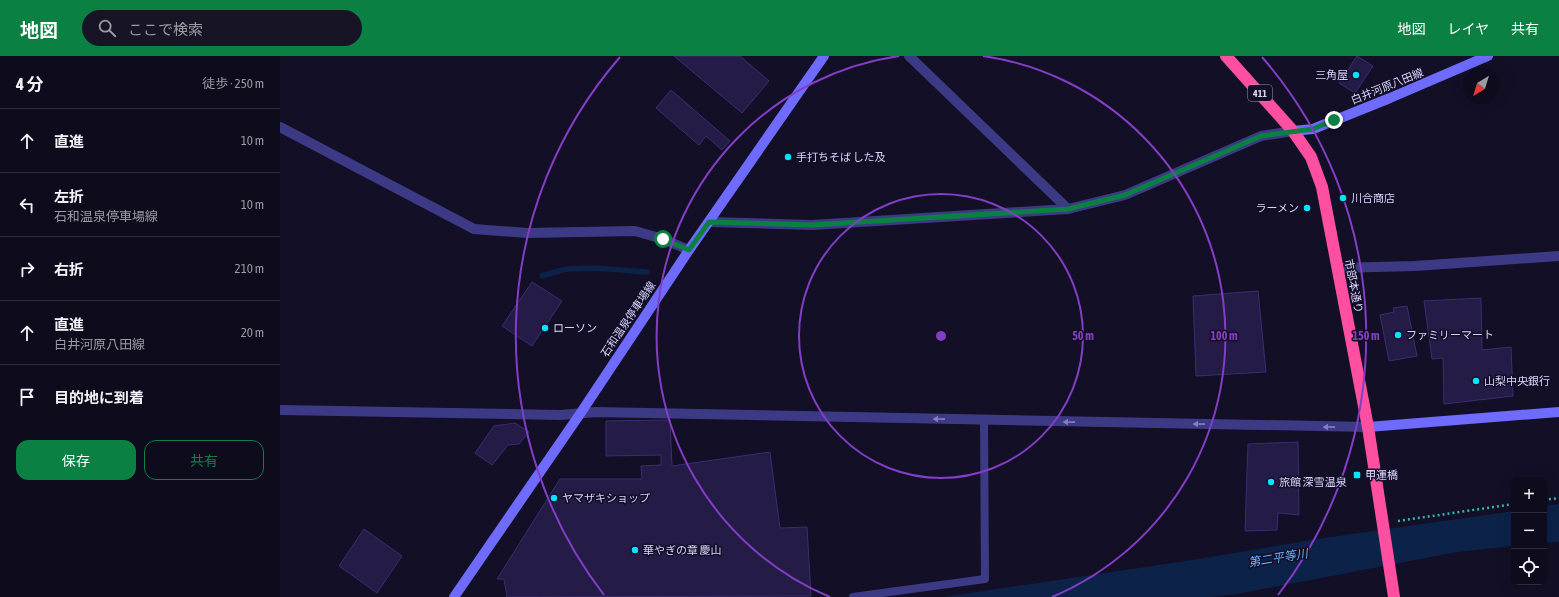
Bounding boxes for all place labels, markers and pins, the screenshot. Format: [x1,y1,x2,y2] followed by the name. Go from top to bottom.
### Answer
[1315,69,1348,81] place label: 三角屋
[1351,70,1361,80] marker: 三角屋
[796,151,886,163] place label: 手打ちそば した及
[783,152,793,162] marker: 手打ちそば した及
[1351,192,1395,204] place label: 川合商店
[1338,193,1348,203] marker: 川合商店
[1255,202,1299,214] place label: ラーメン
[1302,203,1312,213] marker: ラーメン
[553,322,597,334] place label: ローソン
[540,323,550,333] marker: ローソン
[934,329,948,343] centre of rings
[1406,329,1494,341] place label: ファミリーマート
[1393,330,1403,340] marker: ファミリーマート
[1484,375,1550,387] place label: 山梨中央銀行
[1471,376,1481,386] marker: 山梨中央銀行
[1365,469,1398,481] place label: 甲運橋
[1352,470,1362,480] marker: 甲運橋
[1279,476,1348,488] place label: 旅館 深雪温泉
[1266,477,1276,487] marker: 旅館 深雪温泉
[562,492,650,504] place label: ヤマザキショップ
[549,493,559,503] marker: ヤマザキショップ
[643,544,722,556] place label: 華やぎの章 慶山
[630,545,640,555] marker: 華やぎの章 慶山

